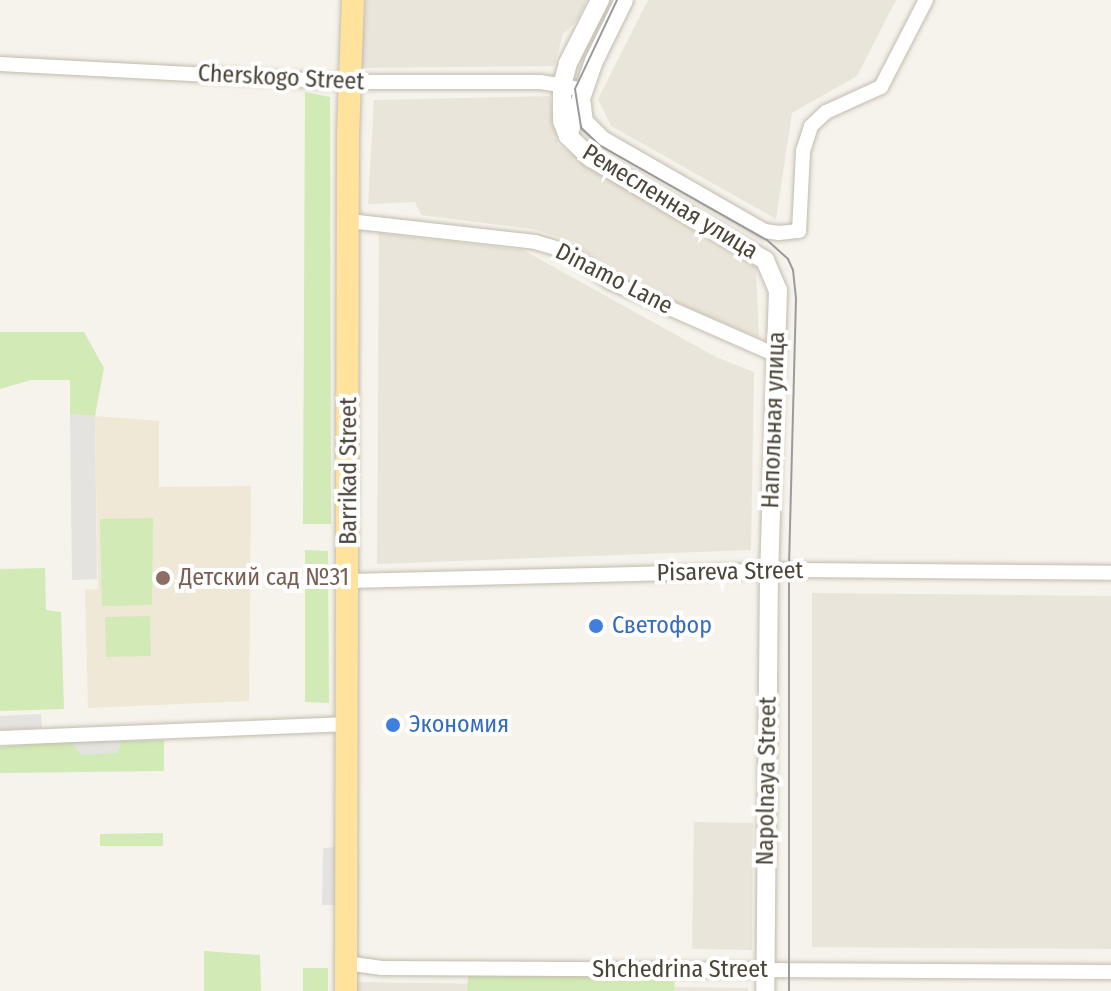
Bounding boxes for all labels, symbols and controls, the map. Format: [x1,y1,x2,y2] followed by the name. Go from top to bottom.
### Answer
[197,59,365,97] street label: Cherskogo Street
[577,138,763,266] street label: Ремесленная улица
[551,237,677,321] street label: Dinamo Lane
[757,331,791,509] street label: Напольная улица
[335,397,363,545] street label: Barrikad Street
[656,556,804,588] street label: Pisareva Street
[179,564,349,592] place label: Детский сад №31
[154,569,172,587] marker: Детский сад №31
[612,612,712,640] place label: Светофор
[587,617,605,635] marker: Светофор
[751,696,783,866] street label: Napolnaya Street
[409,711,509,739] place label: Экономия
[384,716,402,734] marker: Экономия
[592,956,768,984] street label: Shchedrina Street

